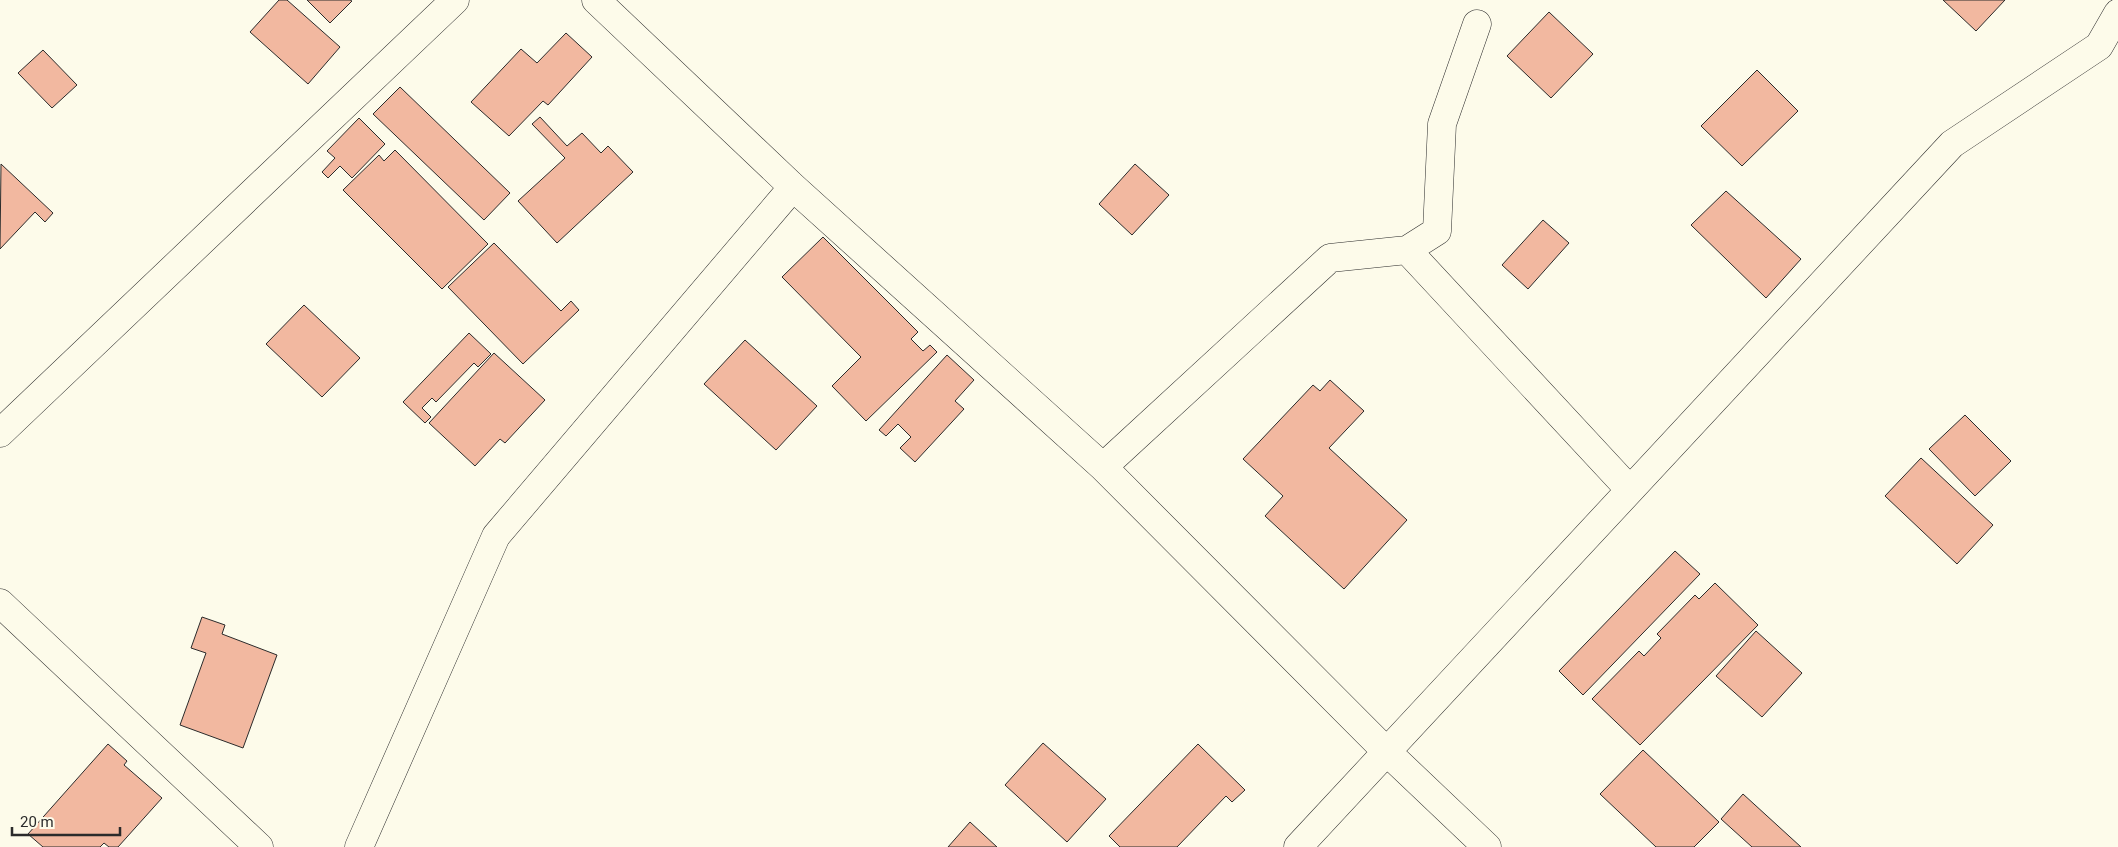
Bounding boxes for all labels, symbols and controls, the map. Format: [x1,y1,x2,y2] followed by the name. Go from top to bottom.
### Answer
[12,804,120,836] scale bar
[20,813,54,831] text: 20 m

